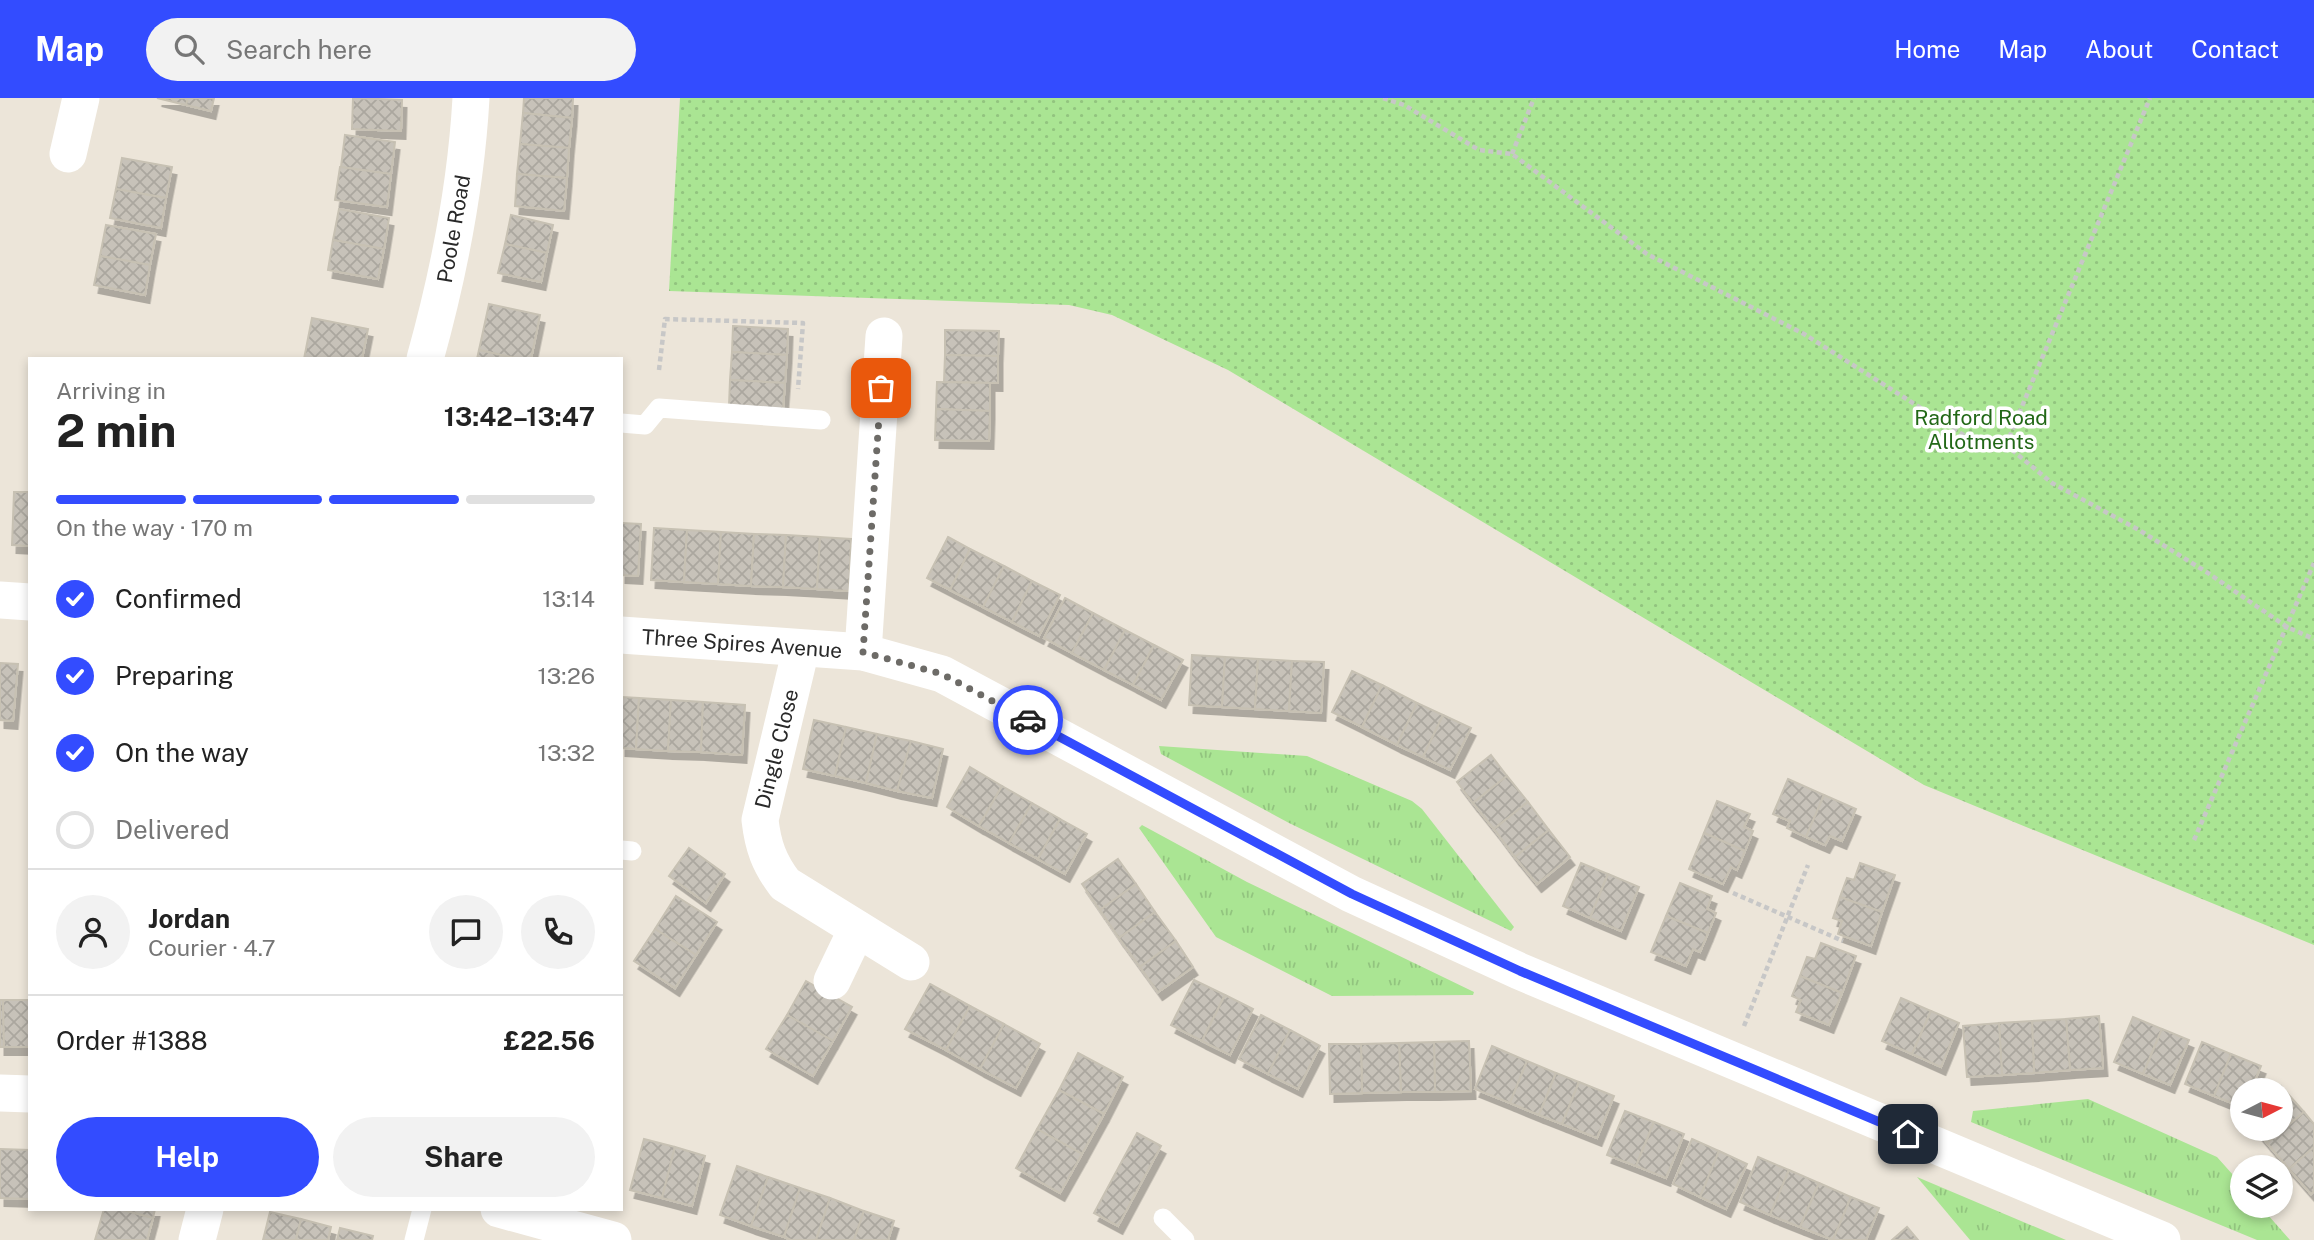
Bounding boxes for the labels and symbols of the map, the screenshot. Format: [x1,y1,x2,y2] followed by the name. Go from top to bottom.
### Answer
[432,173,475,285] street label: Poole Road
[851,358,911,418] pin
[1914,405,2048,454] park label: Radford Road Allotments
[641,624,843,663] street label: Three Spires Avenue
[993,685,1063,755] courier
[750,686,803,811] street label: Dingle Close
[2230,1078,2292,1141] north arrow
[1878,1104,1938,1164] pin

